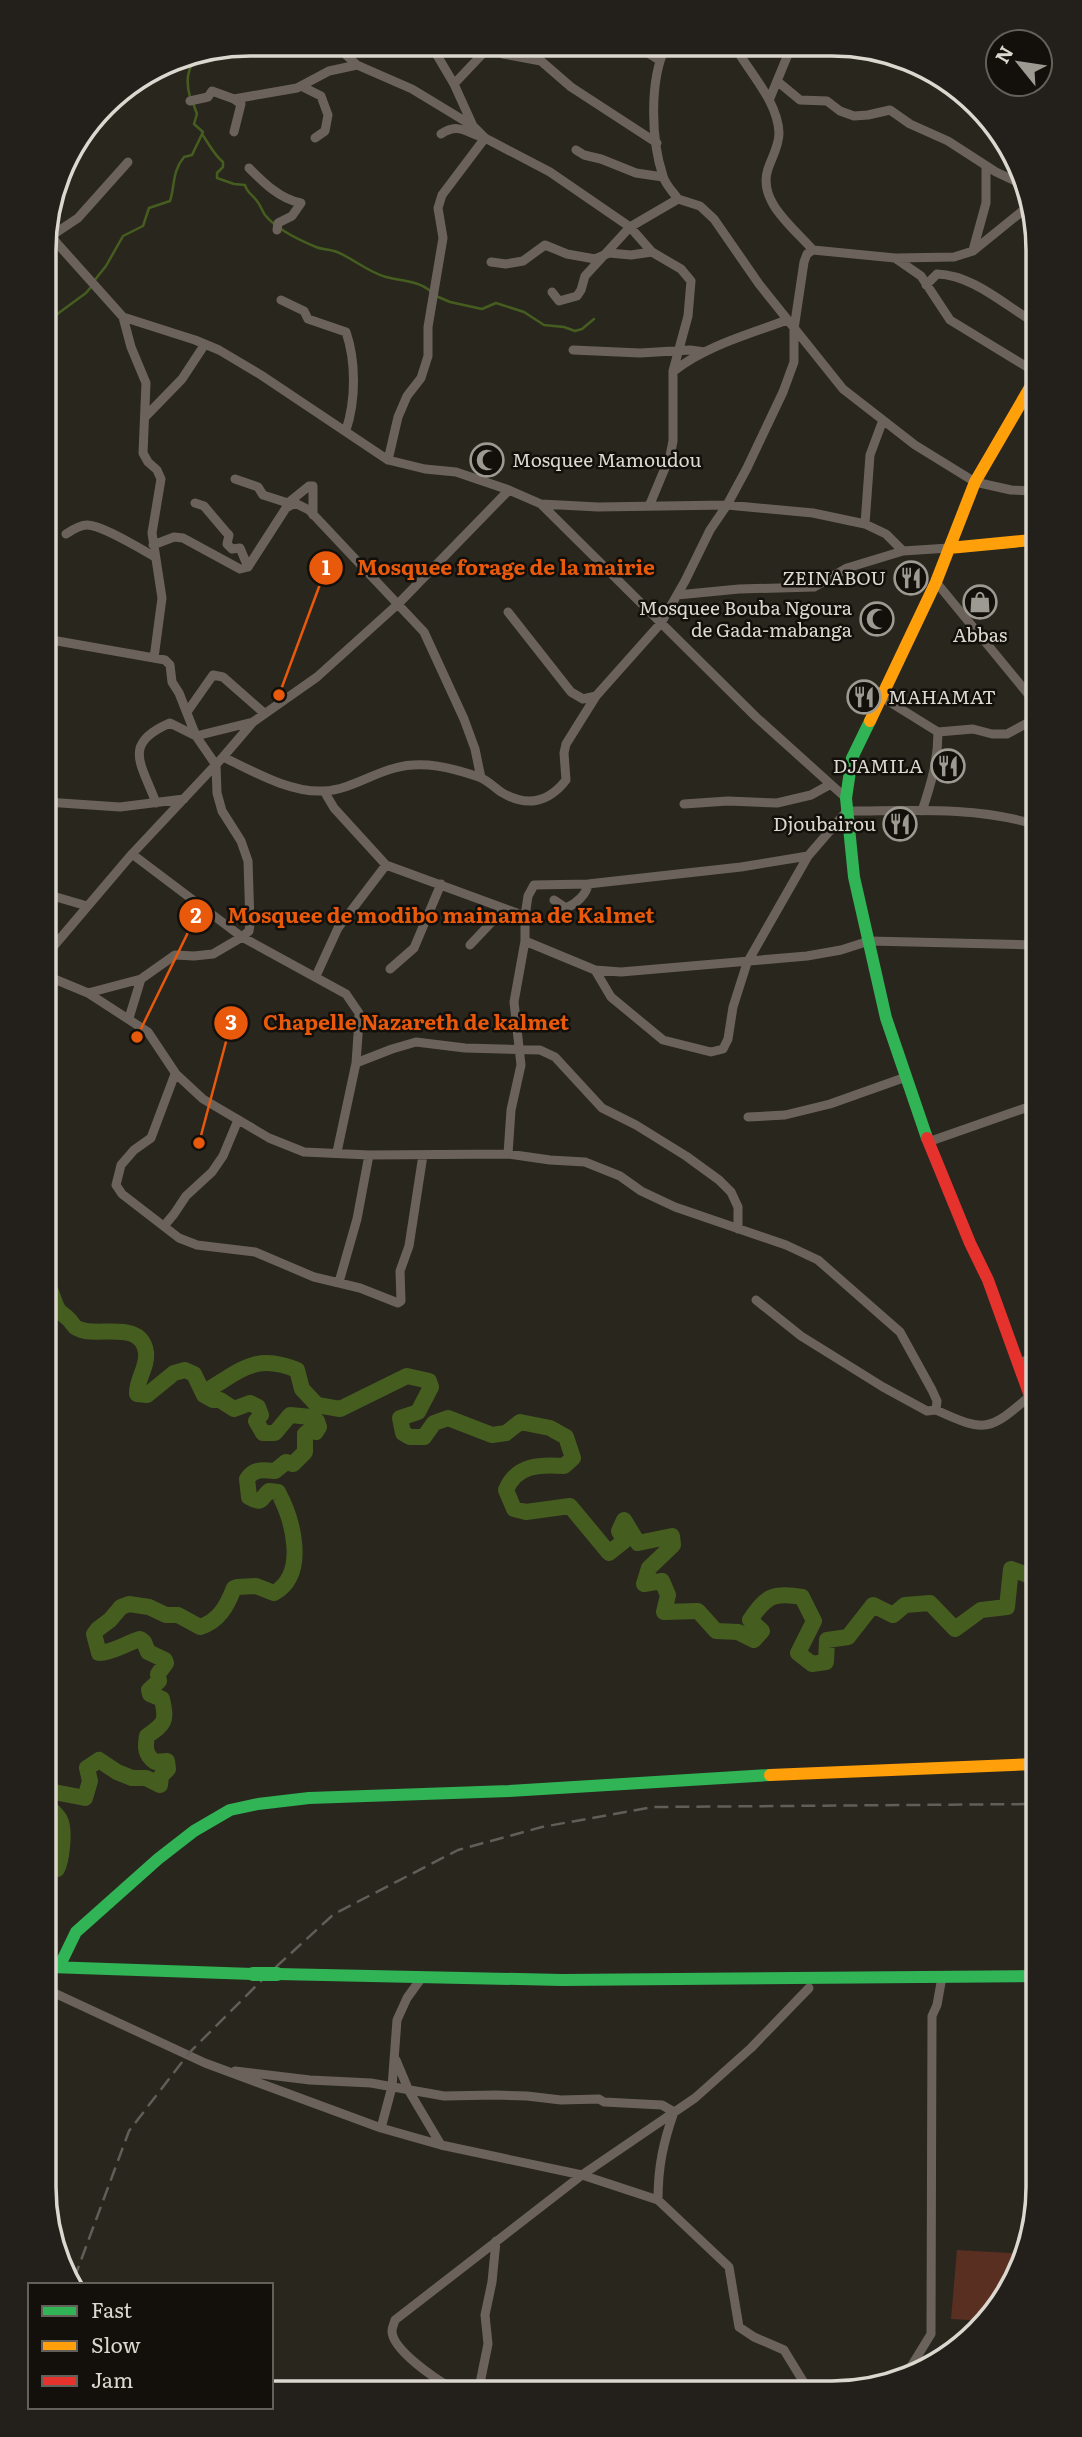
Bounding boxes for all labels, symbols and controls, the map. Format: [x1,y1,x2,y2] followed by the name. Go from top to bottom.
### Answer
[984,28,1054,98] north arrow
[987,40,1020,68] text: N
[468,441,506,479] mosque icon: Mosquee Mamoudou
[512,445,702,473] place label: Mosquee Mamoudou
[308,547,669,589] callout: Mosquee forage de la mairie
[322,550,331,581] text: 1
[357,550,655,581] text: Mosquee forage de la mairie
[892,559,930,597] restaurant icon: ZEINABOU
[782,563,886,591] place label: ZEINABOU
[961,583,999,621] shop icon: Abbas
[639,593,853,643] place label: Mosquee Bouba Ngoura de Gada-mabanga
[858,600,896,638] mosque icon: Mosquee Bouba Ngoura de Gada-mabanga
[953,620,1008,648] place label: Abbas
[845,678,883,716] restaurant icon: MAHAMAT
[888,682,996,710] place label: MAHAMAT
[929,747,967,785] restaurant icon: DJAMILA
[833,751,923,779] place label: DJAMILA
[881,805,919,843] restaurant icon: Djoubairou
[773,809,876,837] place label: Djoubairou
[179,895,669,937] callout: Mosquee de modibo mainama de Kalmet
[190,898,202,929] text: 2
[227,898,655,929] text: Mosquee de modibo mainama de Kalmet
[214,1002,583,1044] callout: Chapelle Nazareth de kalmet
[225,1005,237,1036] text: 3
[263,1005,570,1036] text: Chapelle Nazareth de kalmet
[28,2283,273,2409] legend
[91,2293,132,2324] text: Fast
[91,2328,141,2359] text: Slow
[91,2363,133,2394] text: Jam

